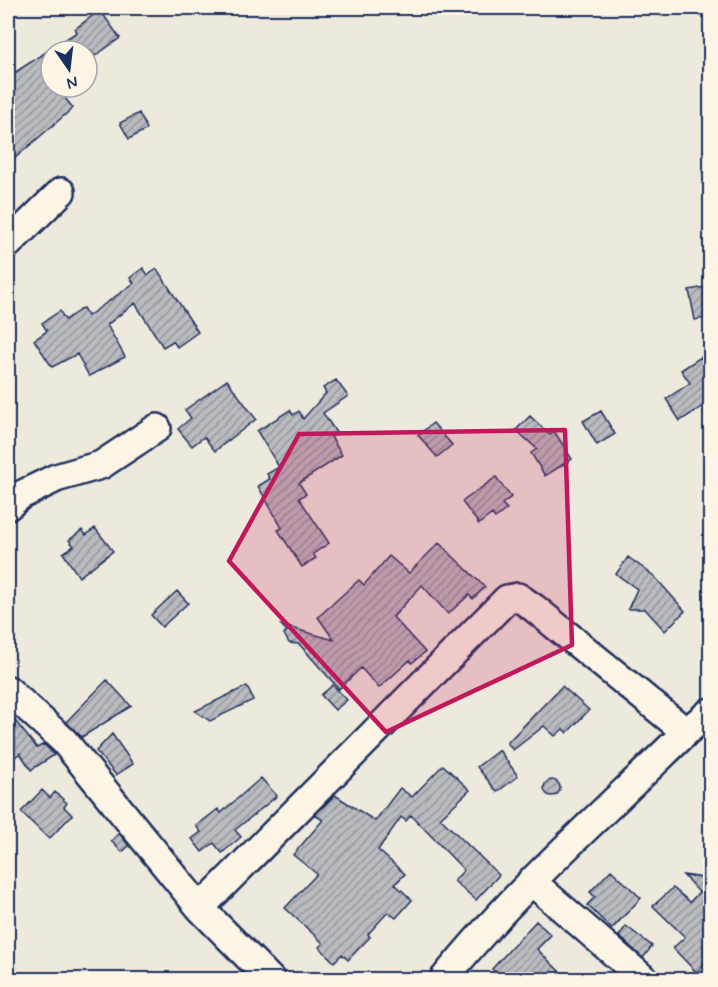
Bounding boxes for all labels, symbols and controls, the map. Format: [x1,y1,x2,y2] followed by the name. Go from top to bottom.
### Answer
[39,39,99,99] north arrow
[65,71,80,94] text: N

